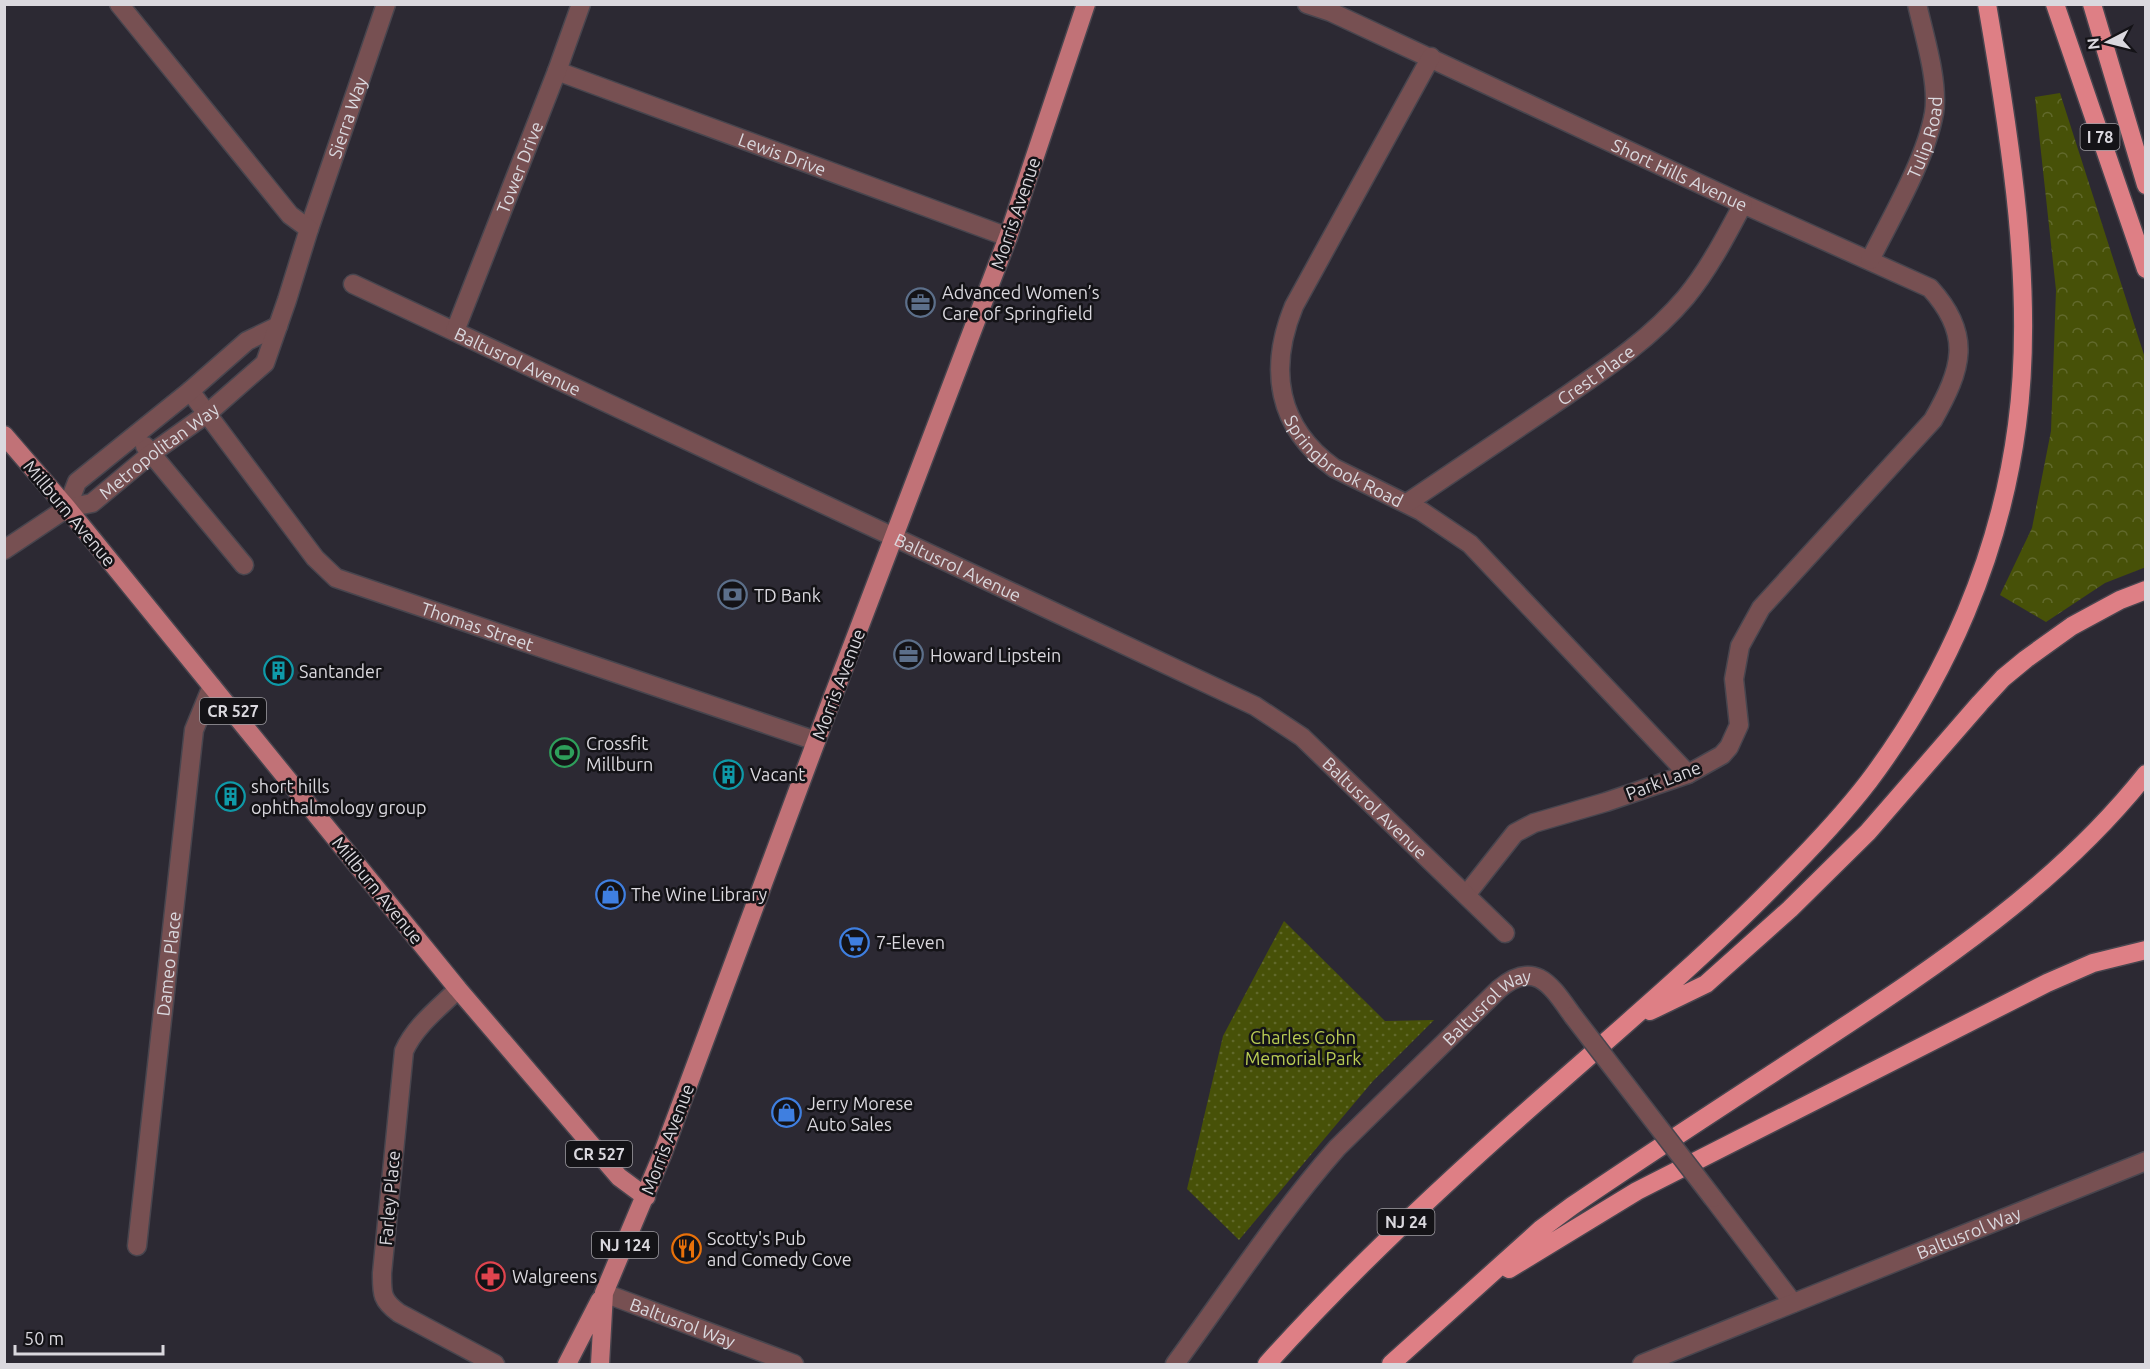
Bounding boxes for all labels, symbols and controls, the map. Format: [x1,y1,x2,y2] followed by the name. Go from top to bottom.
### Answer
[2078,12,2138,72] north arrow
[2083,37,2103,51] text: N
[324,74,371,161] street label: Sierra Way
[1903,96,1945,182] street label: Tulip Road
[492,118,546,216] street label: Tower Drive
[2080,124,2120,150] road number: I 78
[736,129,829,179] street label: Lewis Drive
[1609,134,1751,215] street label: Short Hills Avenue
[987,155,1043,271] street label: Morris Avenue
[942,282,1100,323] place label: Advanced Women’s Care of Springfield
[905,286,937,318] office icon: Advanced Women’s Care of Springfield
[451,323,584,399] street label: Baltusrol Avenue
[1553,341,1638,409] street label: Crest Place
[95,398,223,503] street label: Metropolitan Way
[1281,412,1407,511] street label: Springbrook Road
[20,456,120,570] street label: Millburn Avenue
[892,529,1025,605] street label: Baltusrol Avenue
[717,579,749,611] bank icon: TD Bank
[754,585,821,605] place label: TD Bank
[418,598,536,654] street label: Thomas Street
[808,626,868,742] street label: Morris Avenue
[893,639,925,671] office icon: Howard Lipstein
[930,645,1061,665] place label: Howard Lipstein
[262,655,294,687] building icon: Santander
[299,661,382,681] place label: Santander
[200,698,266,724] road number: CR 527
[586,733,653,774] place label: Crossfit Millburn
[549,737,581,769] sports icon: Crossfit Millburn
[1319,753,1432,863] street label: Baltusrol Avenue
[1623,757,1703,803] street label: Park Lane
[713,758,745,790] building icon: Vacant
[750,764,805,784] place label: Vacant
[251,776,427,817] place label: short hills ophthalmology group
[214,780,246,812] building icon: short hills ophthalmology group
[329,832,427,948] street label: Millburn Avenue
[594,878,626,910] shop icon: The Wine Library
[631,884,767,904] place label: The Wine Library
[152,910,184,1017] street label: Dameo Place
[839,926,871,958] supermarket icon: 7-Eleven
[876,932,945,952] place label: 7-Eleven
[1438,966,1532,1049] street label: Baltusrol Way
[1245,1027,1361,1068] park label: Charles Cohn Memorial Park
[637,1081,697,1197] street label: Morris Avenue
[807,1093,913,1134] place label: Jerry Morese Auto Sales
[770,1097,802,1129] shop icon: Jerry Morese Auto Sales
[566,1141,632,1167] road number: CR 527
[375,1150,403,1246] street label: Farley Place
[1913,1202,2024,1263] street label: Baltusrol Way
[1378,1209,1434,1235] road number: NJ 24
[707,1228,852,1269] place label: Scotty's Pub and Comedy Cove
[592,1232,658,1258] road number: NJ 124
[670,1232,702,1264] restaurant icon: Scotty's Pub and Comedy Cove
[475,1260,507,1292] pharmacy icon: Walgreens
[512,1266,598,1286] place label: Walgreens
[627,1294,738,1351] street label: Baltusrol Way
[15,1318,164,1356] scale bar
[24,1328,64,1348] text: 50 m

